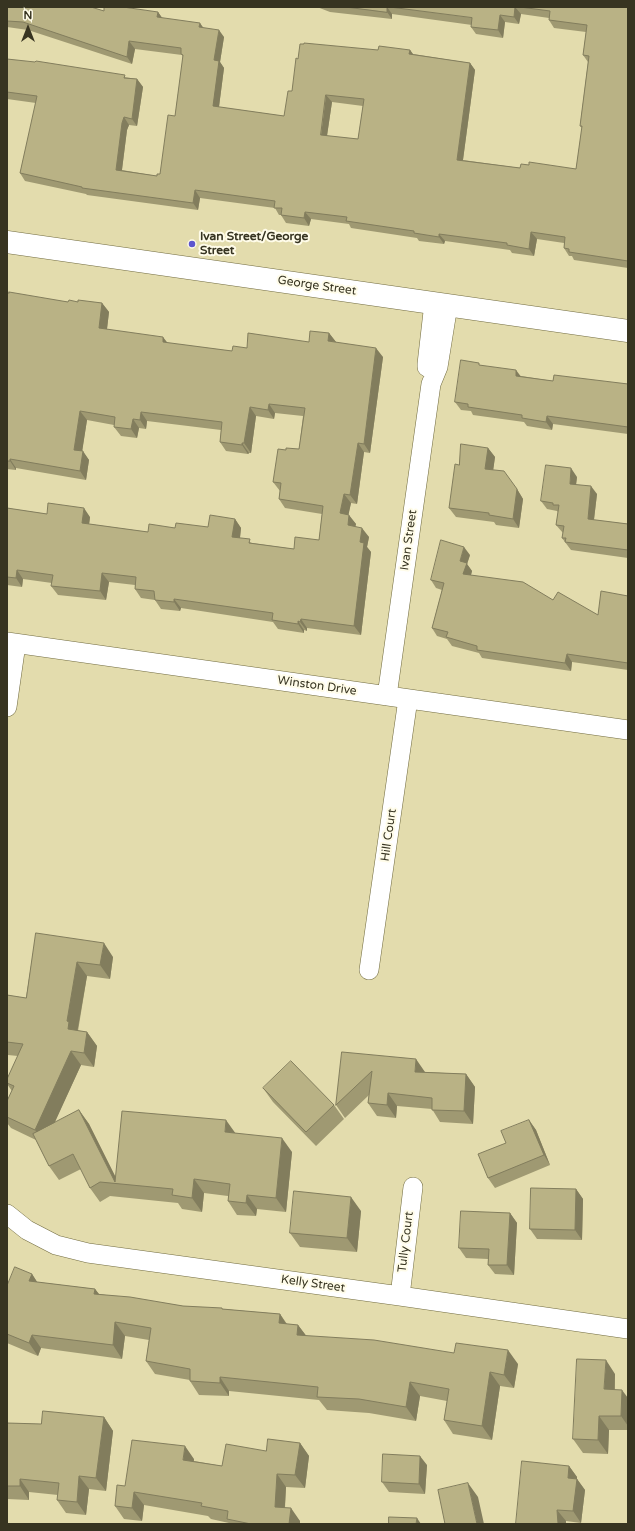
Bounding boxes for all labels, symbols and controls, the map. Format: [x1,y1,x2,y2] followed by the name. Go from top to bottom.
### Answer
[8,8,48,48] north arrow
[24,9,32,22] text: N
[200,230,308,258] place label: Ivan Street/George Street
[187,239,197,249] marker: Ivan Street/George Street
[277,273,357,299] street label: George Street
[398,509,420,571] street label: Ivan Street
[276,673,358,699] street label: Winston Drive
[378,808,400,862] street label: Hill Court
[395,1211,417,1273] street label: Tully Court
[280,1272,346,1296] street label: Kelly Street

